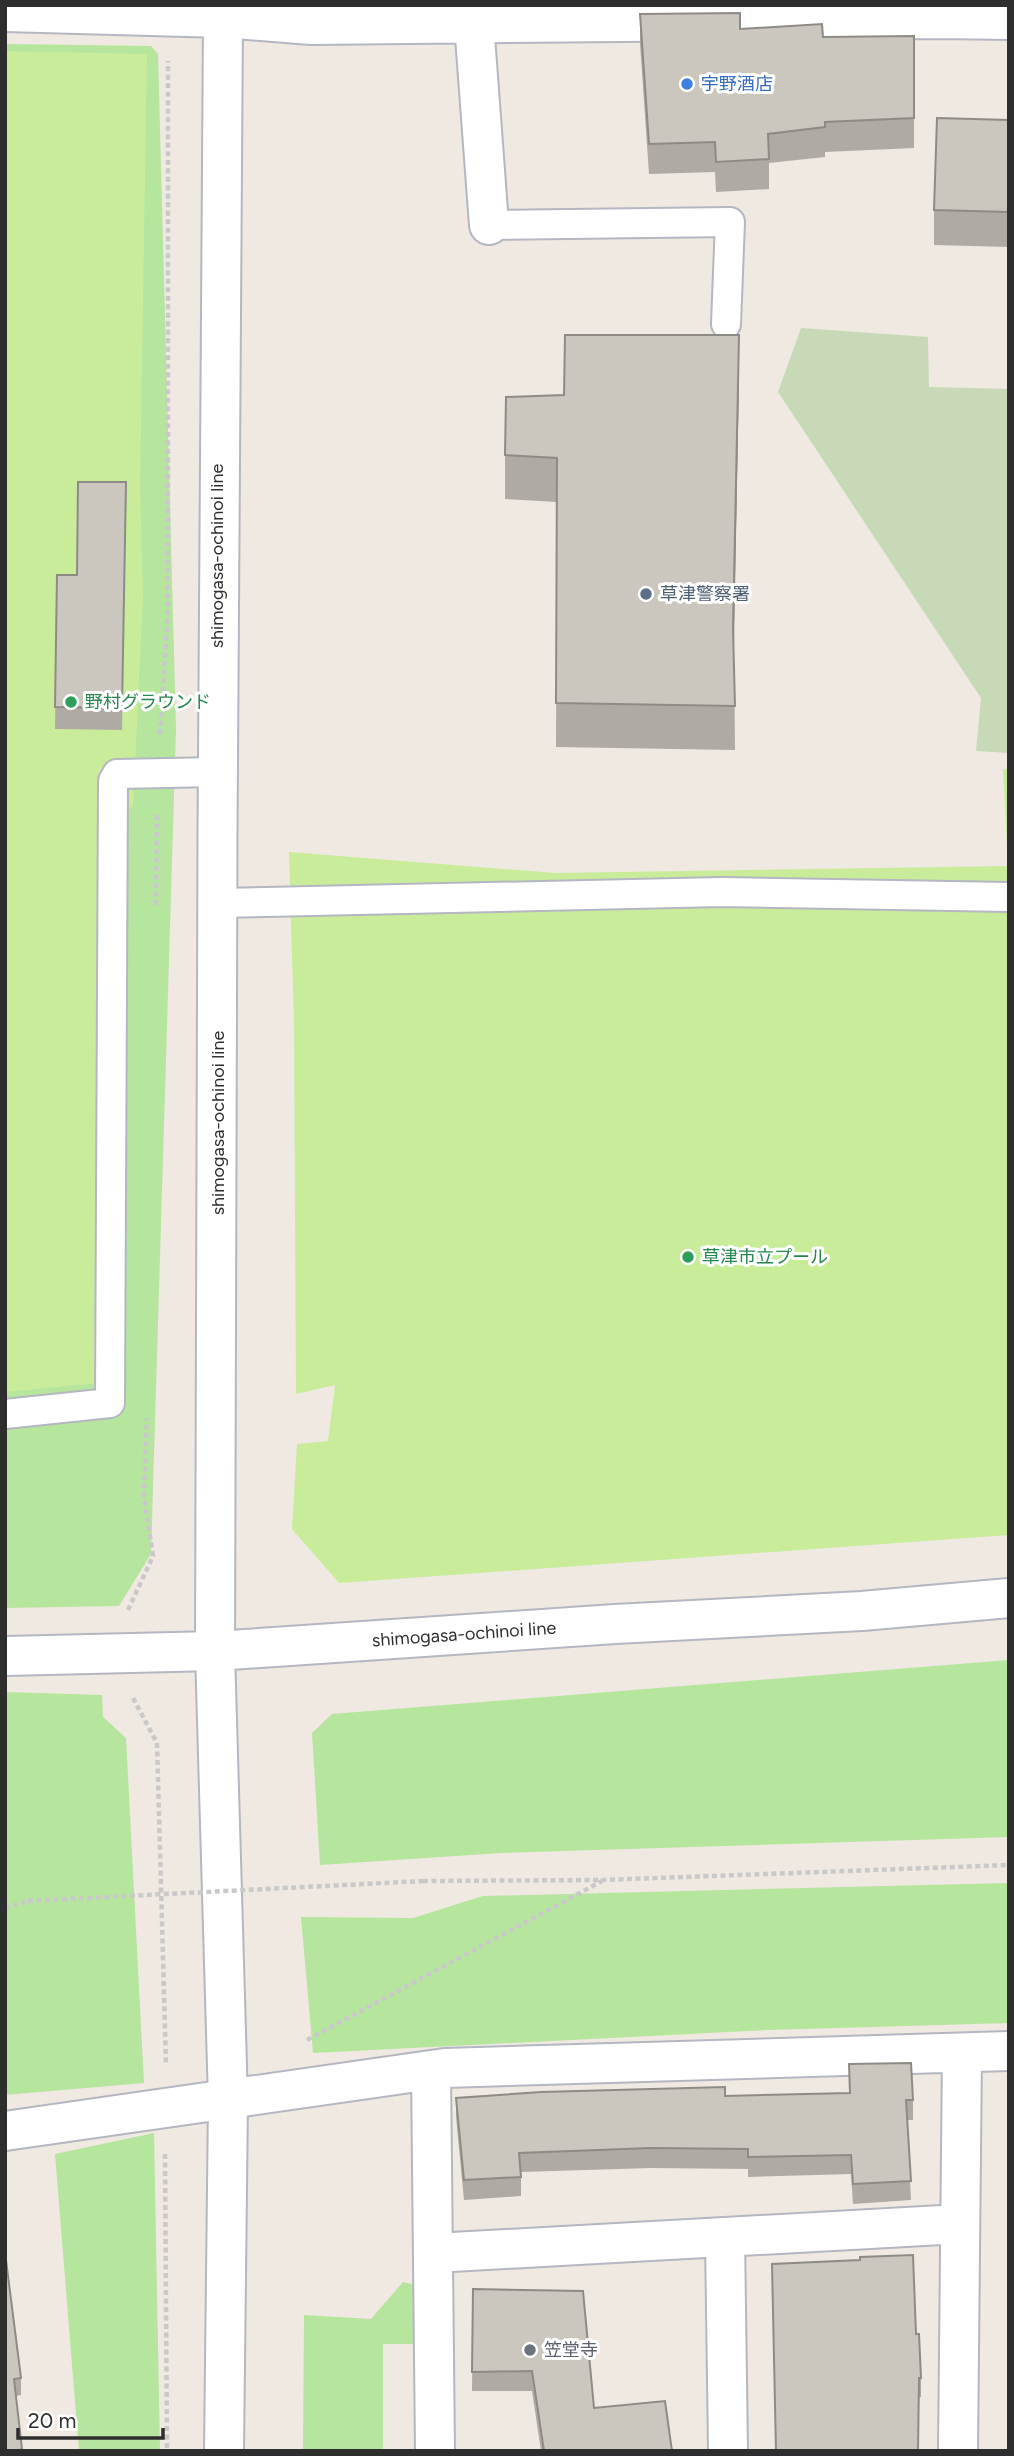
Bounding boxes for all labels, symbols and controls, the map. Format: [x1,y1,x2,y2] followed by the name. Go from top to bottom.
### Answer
[701,73,773,95] place label: 宇野酒店
[679,76,695,92] marker: 宇野酒店
[206,463,228,648] street label: shimogasa-ochinoi line
[660,583,750,605] place label: 草津警察署
[638,586,654,602] marker: 草津警察署
[85,691,211,713] place label: 野村グラウンド
[63,694,79,710] marker: 野村グラウンド
[207,1030,229,1215] street label: shimogasa-ochinoi line
[702,1246,828,1268] place label: 草津市立プール
[680,1249,696,1265] marker: 草津市立プール
[371,1617,557,1651] street label: shimogasa-ochinoi line
[544,2339,598,2361] place label: 笠堂寺
[522,2342,538,2358] marker: 笠堂寺
[18,2396,163,2440] scale bar
[28,2408,76,2433] text: 20 m

